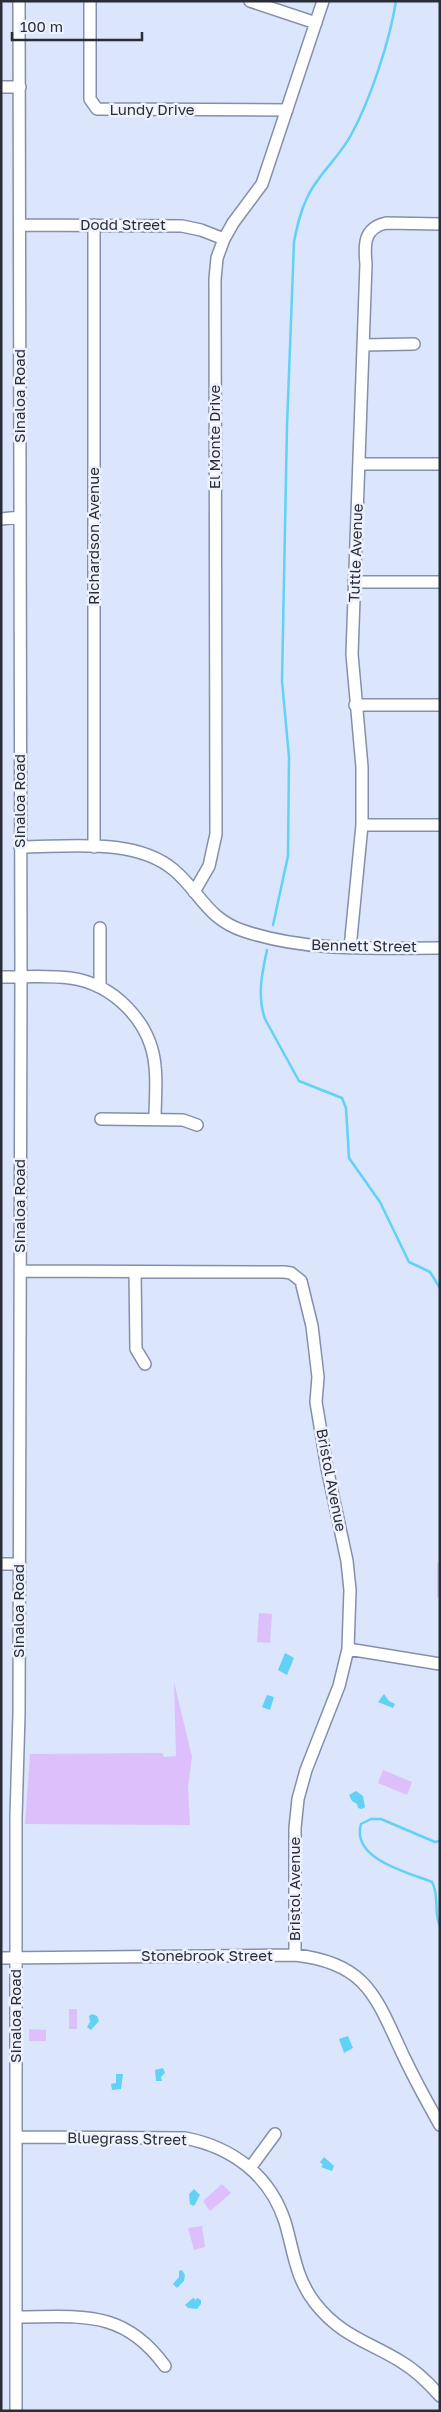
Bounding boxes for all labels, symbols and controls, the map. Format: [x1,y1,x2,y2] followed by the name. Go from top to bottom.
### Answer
[12,10,142,42] scale bar
[20,17,63,35] text: 100 m
[109,100,195,118] street label: Lundy Drive
[80,215,166,233] street label: Dodd Street
[10,349,28,443] street label: Sinaloa Road
[205,385,223,489] street label: El Monte Drive
[84,467,102,605] street label: Richardson Avenue
[344,503,366,603] street label: Tuttle Avenue
[10,754,28,848] street label: Sinaloa Road
[311,935,417,955] street label: Bennett Street
[10,1159,28,1253] street label: Sinaloa Road
[313,1427,351,1533] street label: Bristol Avenue
[9,1564,27,1658] street label: Sinaloa Road
[285,1837,303,1941] street label: Bristol Avenue
[141,1946,273,1964] street label: Stonebrook Street
[6,1969,24,2063] street label: Sinaloa Road
[67,2128,187,2148] street label: Bluegrass Street

